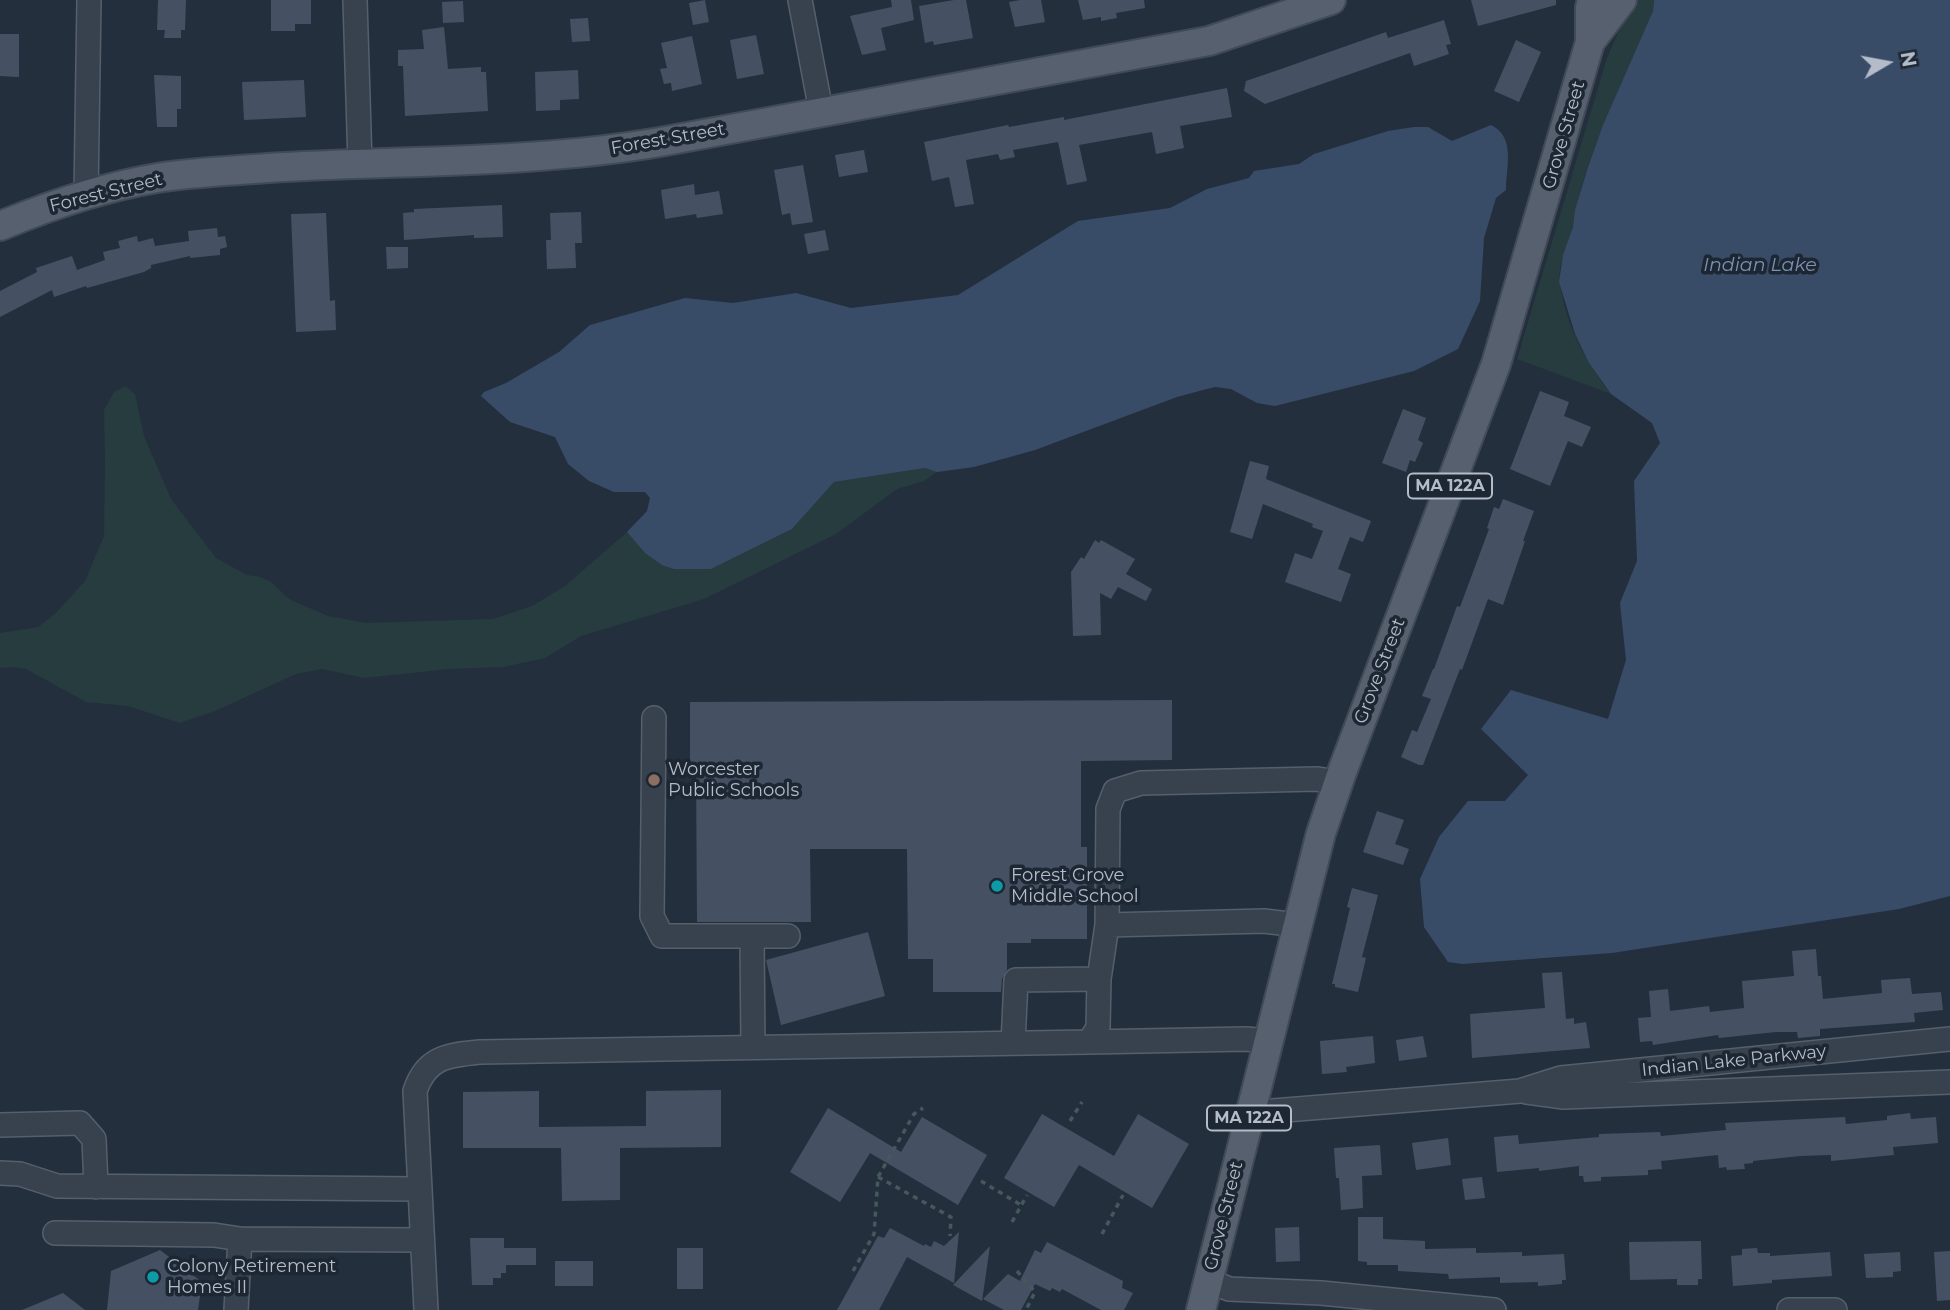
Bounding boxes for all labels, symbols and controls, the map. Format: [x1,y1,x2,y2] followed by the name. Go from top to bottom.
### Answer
[1852,28,1922,98] north arrow
[1896,50,1921,69] text: N
[1538,78,1590,192] street label: Grove Street
[609,118,727,160] street label: Forest Street
[47,169,165,217] street label: Forest Street
[1703,254,1817,276] water label: Indian Lake
[1408,474,1492,499] road number: MA 122A
[1350,615,1410,727] street label: Grove Street
[668,759,799,802] place label: Worcester Public Schools
[646,772,662,788] marker: Worcester Public Schools
[1011,865,1139,908] place label: Forest Grove Middle School
[989,878,1005,894] marker: Forest Grove Middle School
[1641,1041,1827,1081] street label: Indian Lake Parkway
[1207,1106,1291,1130] road number: MA 122A
[1200,1159,1248,1273] street label: Grove Street
[167,1256,336,1298] place label: Colony Retirement Homes II
[145,1269,161,1285] marker: Colony Retirement Homes II

